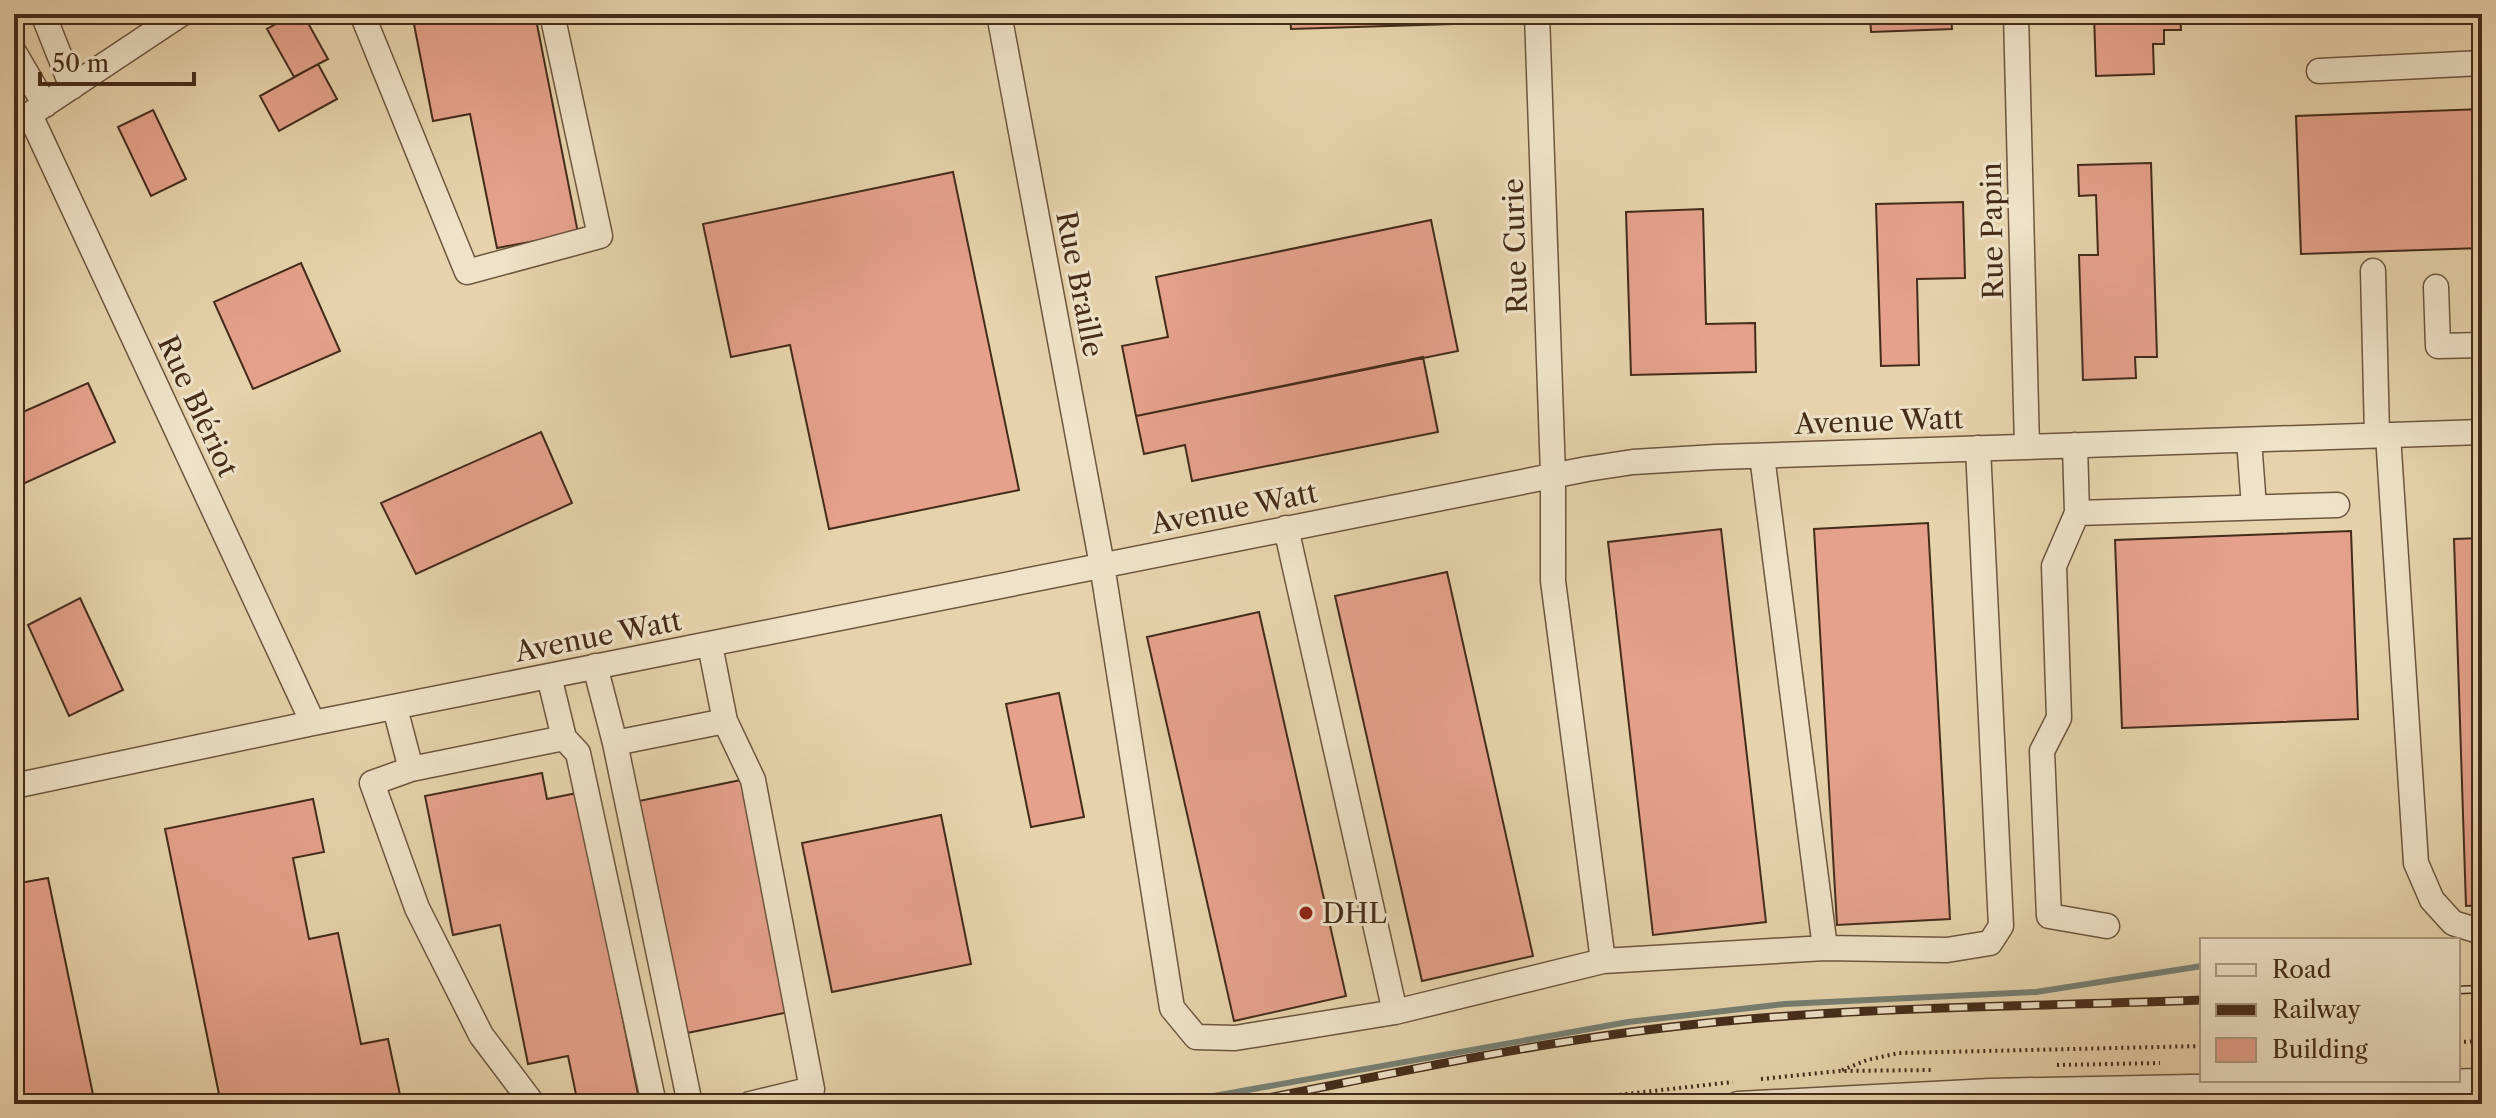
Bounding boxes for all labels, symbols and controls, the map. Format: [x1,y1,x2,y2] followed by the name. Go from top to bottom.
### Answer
[40,36,194,86] scale bar
[52,49,109,78] text: 50 m
[1974,162,2010,300] street label: Rue Papin
[1496,178,1534,314] street label: Rue Curie
[1049,208,1111,360] street label: Rue Braille
[151,330,245,482] street label: Rue Blériot
[1793,401,1964,441] street label: Avenue Watt
[1147,475,1320,541] street label: Avenue Watt
[511,603,684,669] street label: Avenue Watt
[1322,896,1387,930] place label: DHL
[1297,904,1315,922] marker: DHL
[2200,938,2460,1082] legend
[2272,955,2332,984] text: Road
[2272,995,2362,1024] text: Railway
[2272,1035,2368,1064] text: Building

